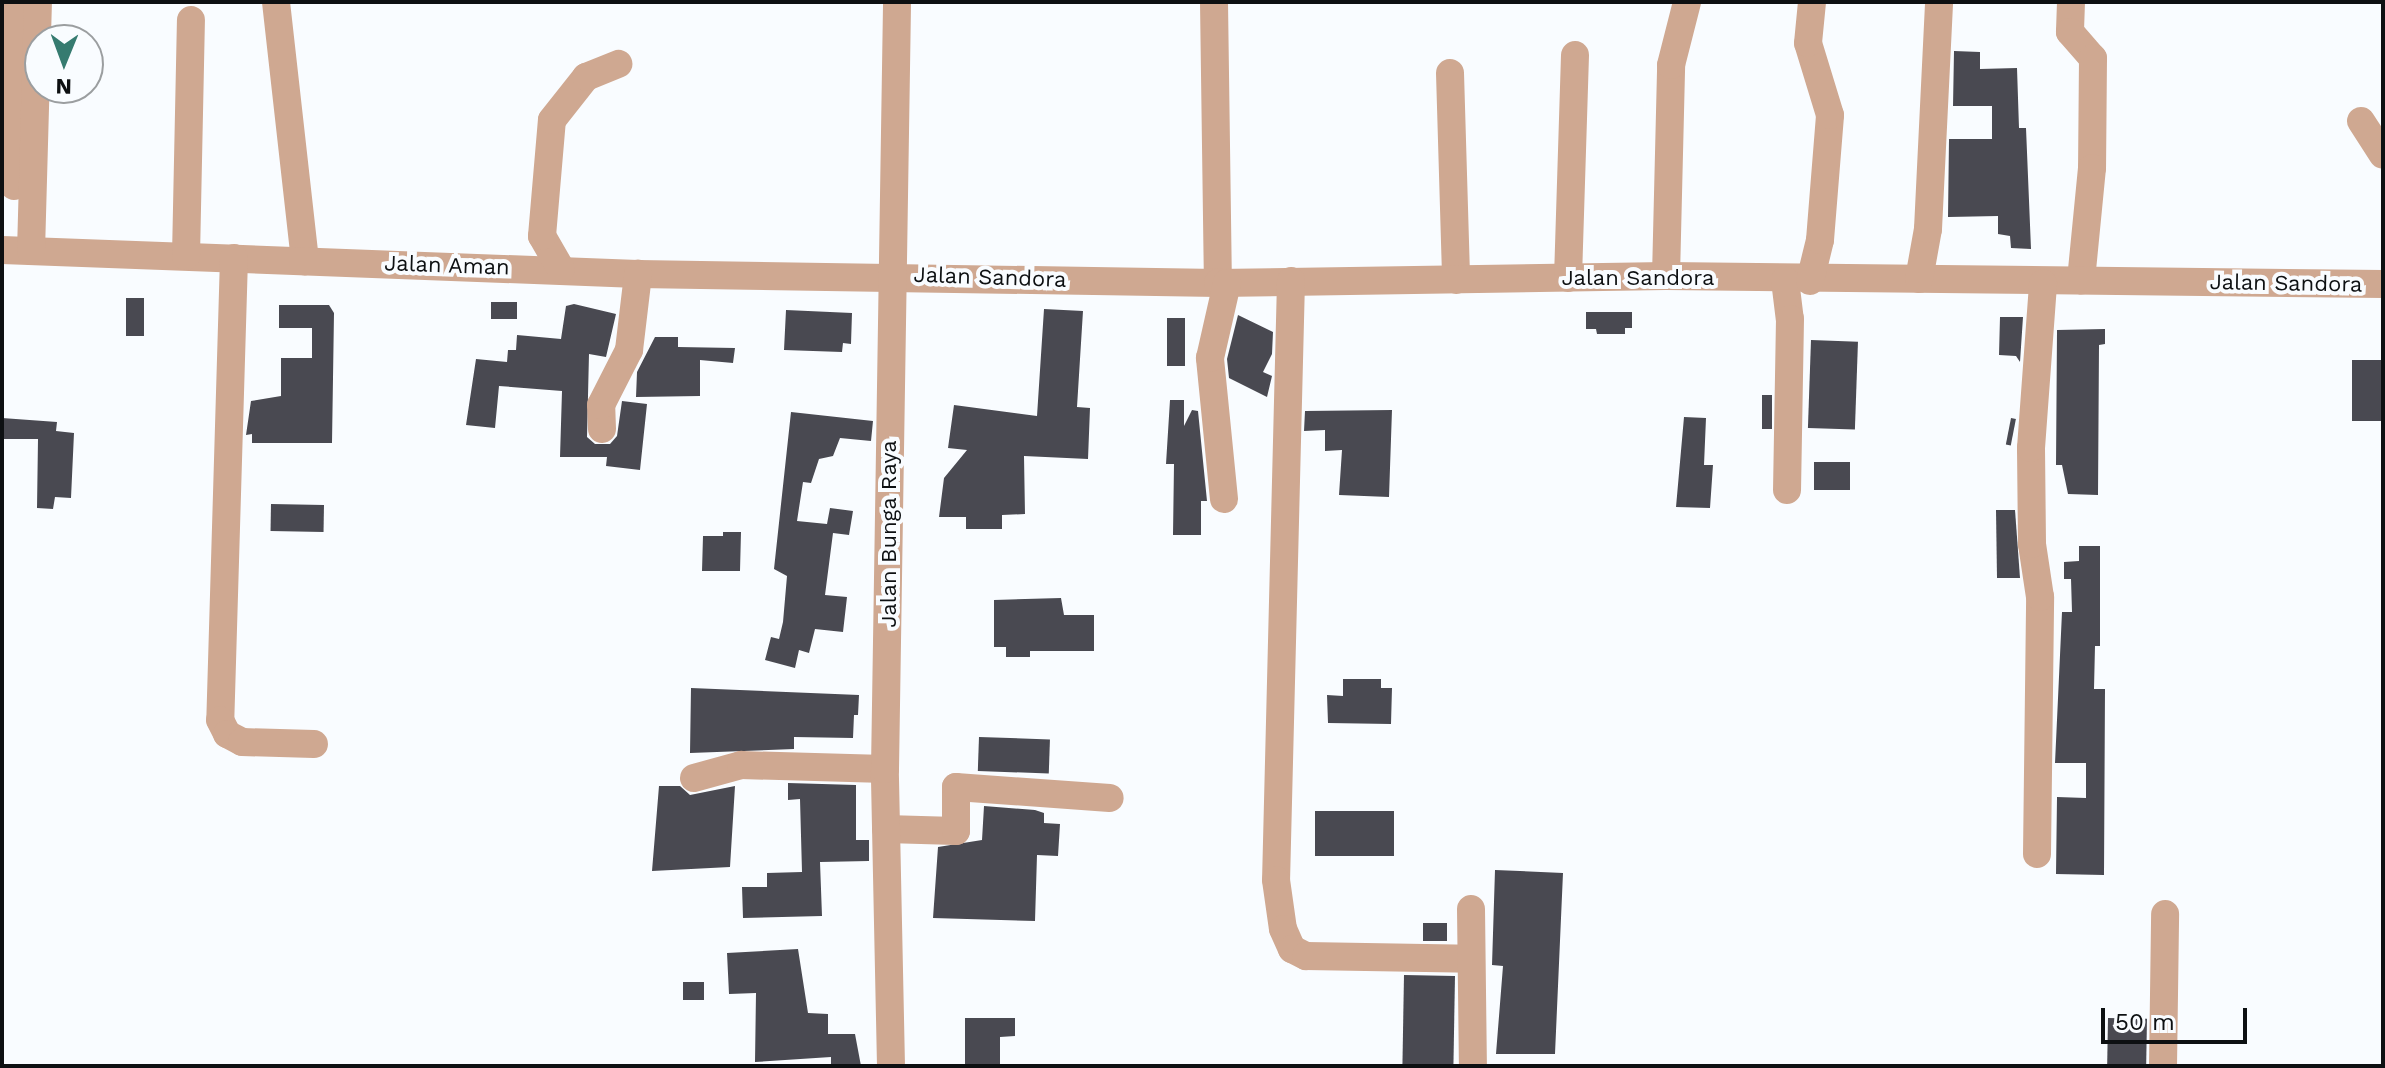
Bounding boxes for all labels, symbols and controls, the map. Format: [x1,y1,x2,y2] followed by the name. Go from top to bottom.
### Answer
[24,24,104,104] north arrow
[55,74,72,99] text: N
[383,250,511,280] street label: Jalan Aman
[913,261,1067,293] street label: Jalan Sandora
[1562,265,1714,291] street label: Jalan Sandora
[2209,268,2363,298] street label: Jalan Sandora
[876,440,902,628] street label: Jalan Bunga Raya
[2105,992,2251,1042] scale bar
[2115,1008,2175,1036] text: 50 m

